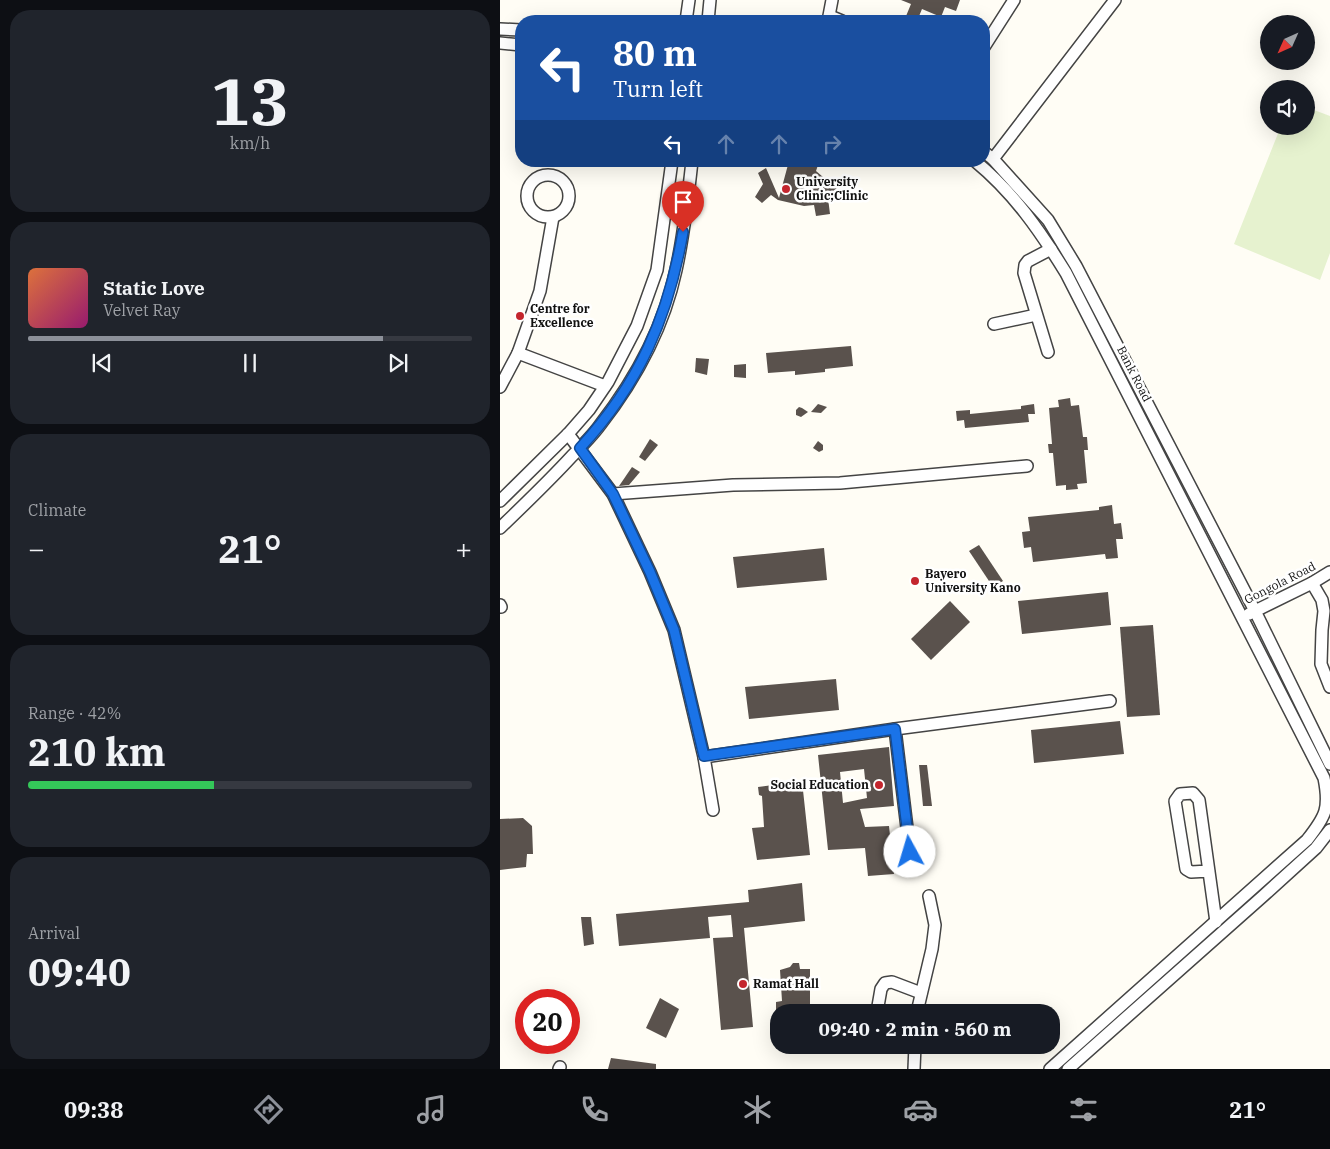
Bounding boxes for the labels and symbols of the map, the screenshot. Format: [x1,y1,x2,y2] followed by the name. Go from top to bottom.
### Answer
[1260,15,1315,70] north arrow
[796,174,869,203] place label: University Clinic;Clinic
[662,181,704,232] pin
[780,183,792,195] marker: University Clinic;Clinic
[530,301,594,330] place label: Centre for Excellence
[514,310,526,322] marker: Centre for Excellence
[1114,343,1155,404] street label: Bank Road
[1242,558,1318,607] street label: Gongola Road
[925,566,1021,595] place label: Bayero University Kano
[909,575,921,587] marker: Bayero University Kano
[770,777,869,792] place label: Social Education
[873,779,885,791] marker: Social Education
[883,825,935,877] position arrow
[753,976,819,991] place label: Ramat Hall
[737,978,749,990] marker: Ramat Hall
[515,989,580,1054] speed limit sign: 20

